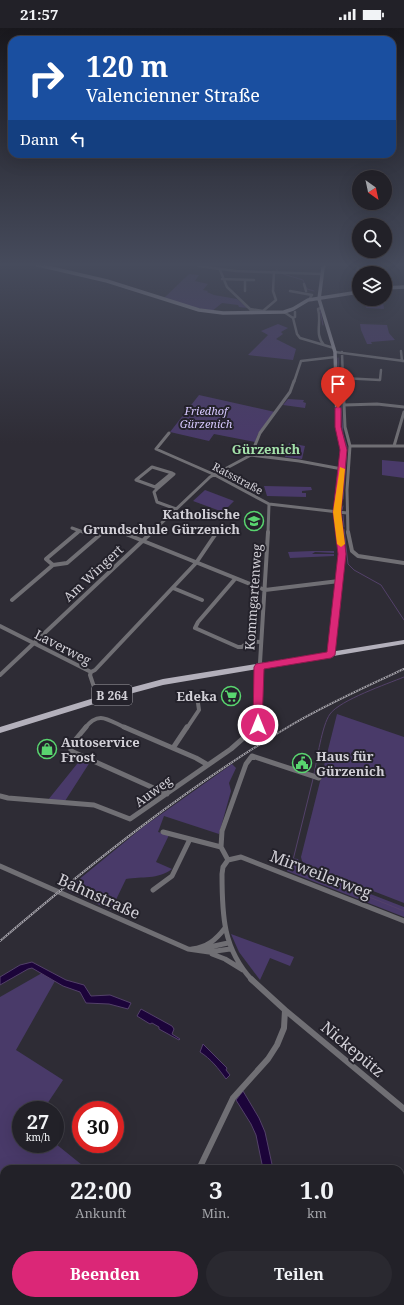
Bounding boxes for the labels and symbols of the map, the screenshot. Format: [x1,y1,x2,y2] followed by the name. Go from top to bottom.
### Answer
[352,170,392,210] north arrow
[321,367,355,408] pin
[180,403,233,431] park label: Friedhof Gürzenich
[232,440,301,458] district label: Gürzenich
[210,458,266,498] street label: Ratsstraße
[83,505,240,538] place label: Katholische Grundschule Gürzenich
[243,510,265,532] school or university icon: Katholische Grundschule Gürzenich
[59,540,127,605] street label: Am Wingert
[240,543,266,651] street label: Kommgartenweg
[32,625,94,669] street label: Laverweg
[92,685,132,705] road number: B 264
[220,685,242,707] supermarket icon: Edeka
[177,687,217,705] place label: Edeka
[237,704,279,746] position arrow
[61,733,140,766] place label: Autoservice Frost
[36,738,58,760] shop icon: Autoservice Frost
[316,747,385,780] place label: Haus für Gürzenich
[291,752,313,774] public building icon: Haus für Gürzenich
[131,771,175,811] street label: Auweg
[267,845,375,904] street label: Mirweilerweg
[54,868,144,924] street label: Bahnstraße
[317,1016,389,1082] street label: Nickepütz
[72,1101,124,1153] speed limit sign: 30

